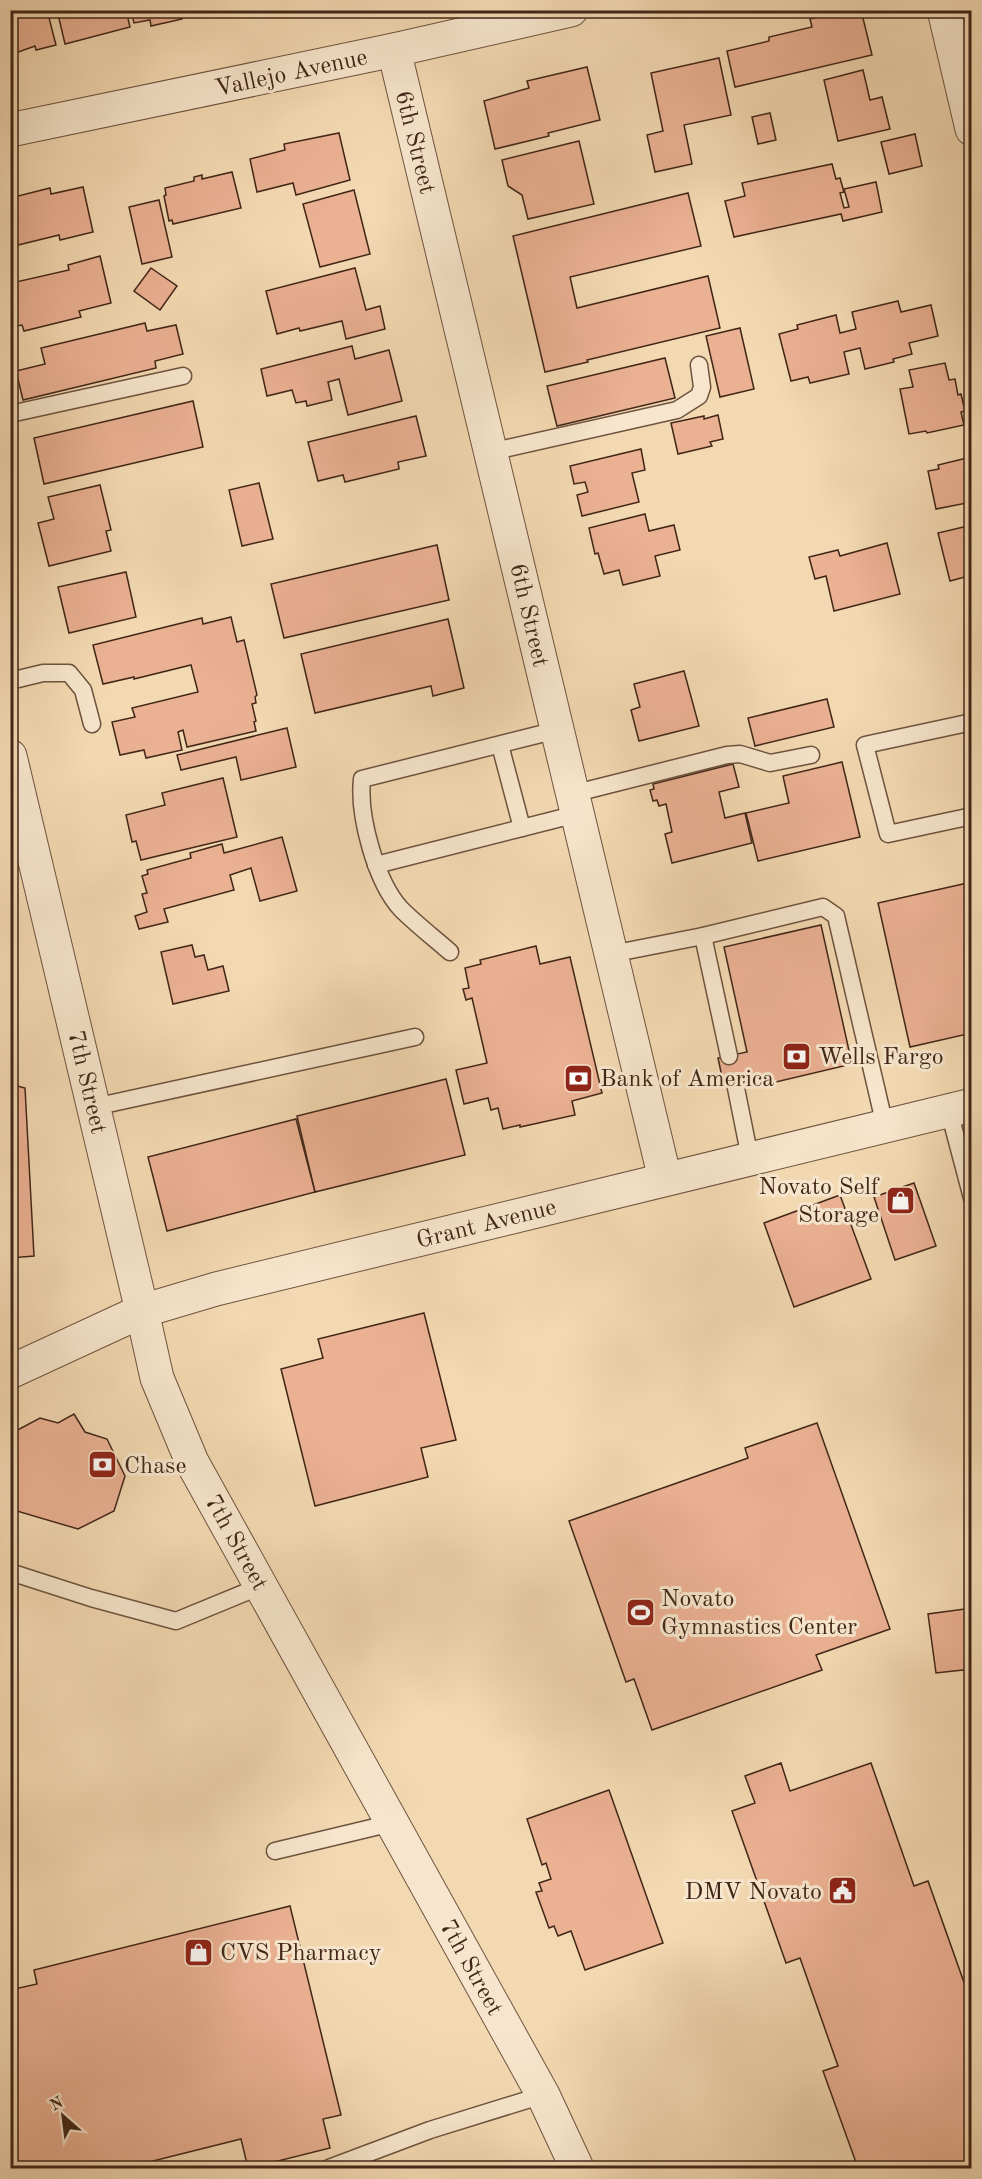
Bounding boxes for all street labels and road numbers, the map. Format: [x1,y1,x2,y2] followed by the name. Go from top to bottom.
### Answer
[213,46,370,102] street label: Vallejo Avenue
[390,88,438,197] street label: 6th Street
[504,561,552,670] street label: 6th Street
[62,1028,110,1137] street label: 7th Street
[414,1196,559,1254] street label: Grant Avenue
[199,1491,271,1595] street label: 7th Street
[434,1916,506,2020] street label: 7th Street

